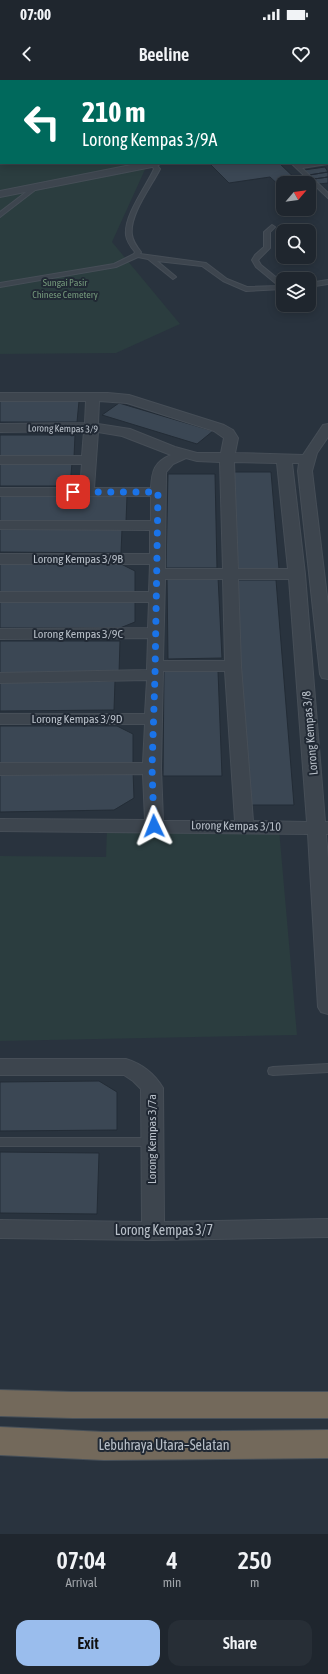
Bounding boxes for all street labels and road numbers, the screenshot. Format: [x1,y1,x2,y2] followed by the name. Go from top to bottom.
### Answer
[28,422,99,435] street label: Lorong Kempas 3/9
[33,552,123,566] street label: Lorong Kempas 3/9B
[33,627,123,641] street label: Lorong Kempas 3/9C
[299,690,321,776] street label: Lorong Kempas 3/8
[31,712,123,726] street label: Lorong Kempas 3/9D
[191,818,281,834] street label: Lorong Kempas 3/10
[145,1094,159,1184] street label: Lorong Kempas 3/7a
[115,1222,213,1238] street label: Lorong Kempas 3/7
[99,1437,229,1453] street label: Lebuhraya Utara–Selatan

